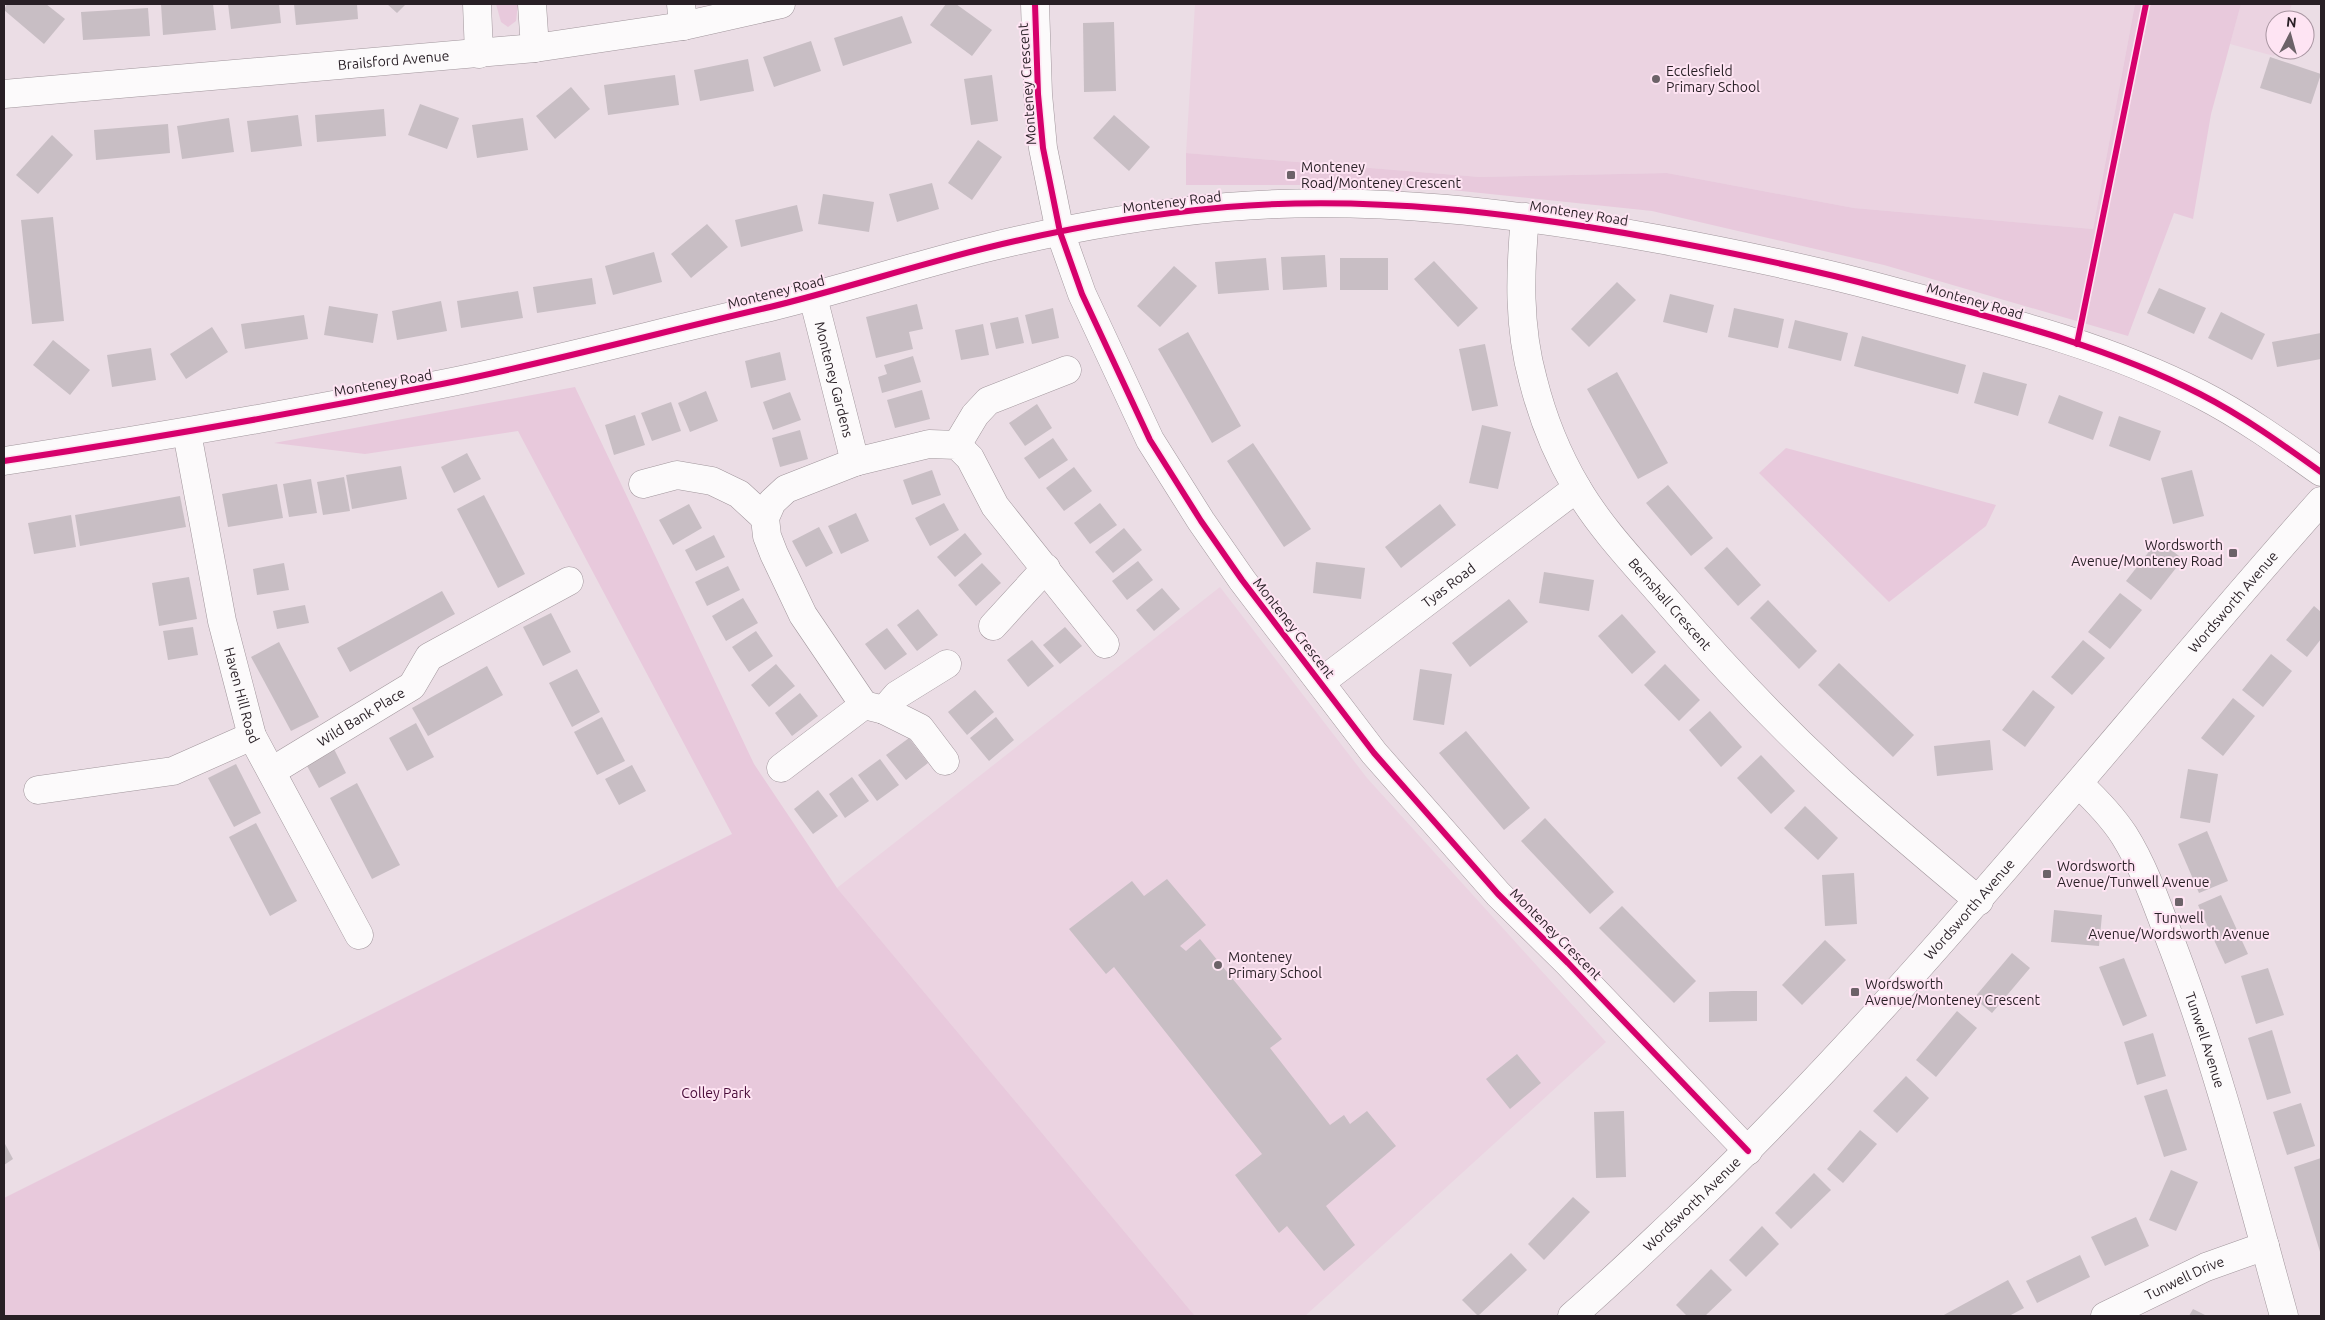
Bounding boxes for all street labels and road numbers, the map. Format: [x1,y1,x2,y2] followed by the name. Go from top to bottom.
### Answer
[1015,22,1039,146] street label: Monteney Crescent
[337,47,450,73] street label: Brailsford Avenue
[1122,188,1222,216] street label: Monteney Road
[1529,197,1629,229] street label: Monteney Road
[726,272,826,312] street label: Monteney Road
[1925,280,2025,322] street label: Monteney Road
[812,320,856,439] street label: Monteney Gardens
[333,366,433,400] street label: Monteney Road
[2185,548,2281,656] street label: Wordsworth Avenue
[1625,555,1715,654] street label: Bernshall Crescent
[1419,560,1478,611] street label: Tyas Road
[1250,575,1338,682] street label: Monteney Crescent
[221,645,263,746] street label: Haven Hill Road
[314,684,408,750] street label: Wild Bank Place
[1921,856,2018,963] street label: Wordsworth Avenue
[1507,885,1605,983] street label: Monteney Crescent
[2182,990,2228,1090] street label: Tunwell Avenue
[1640,1154,1744,1255] street label: Wordsworth Avenue
[2142,1253,2226,1303] street label: Tunwell Drive

